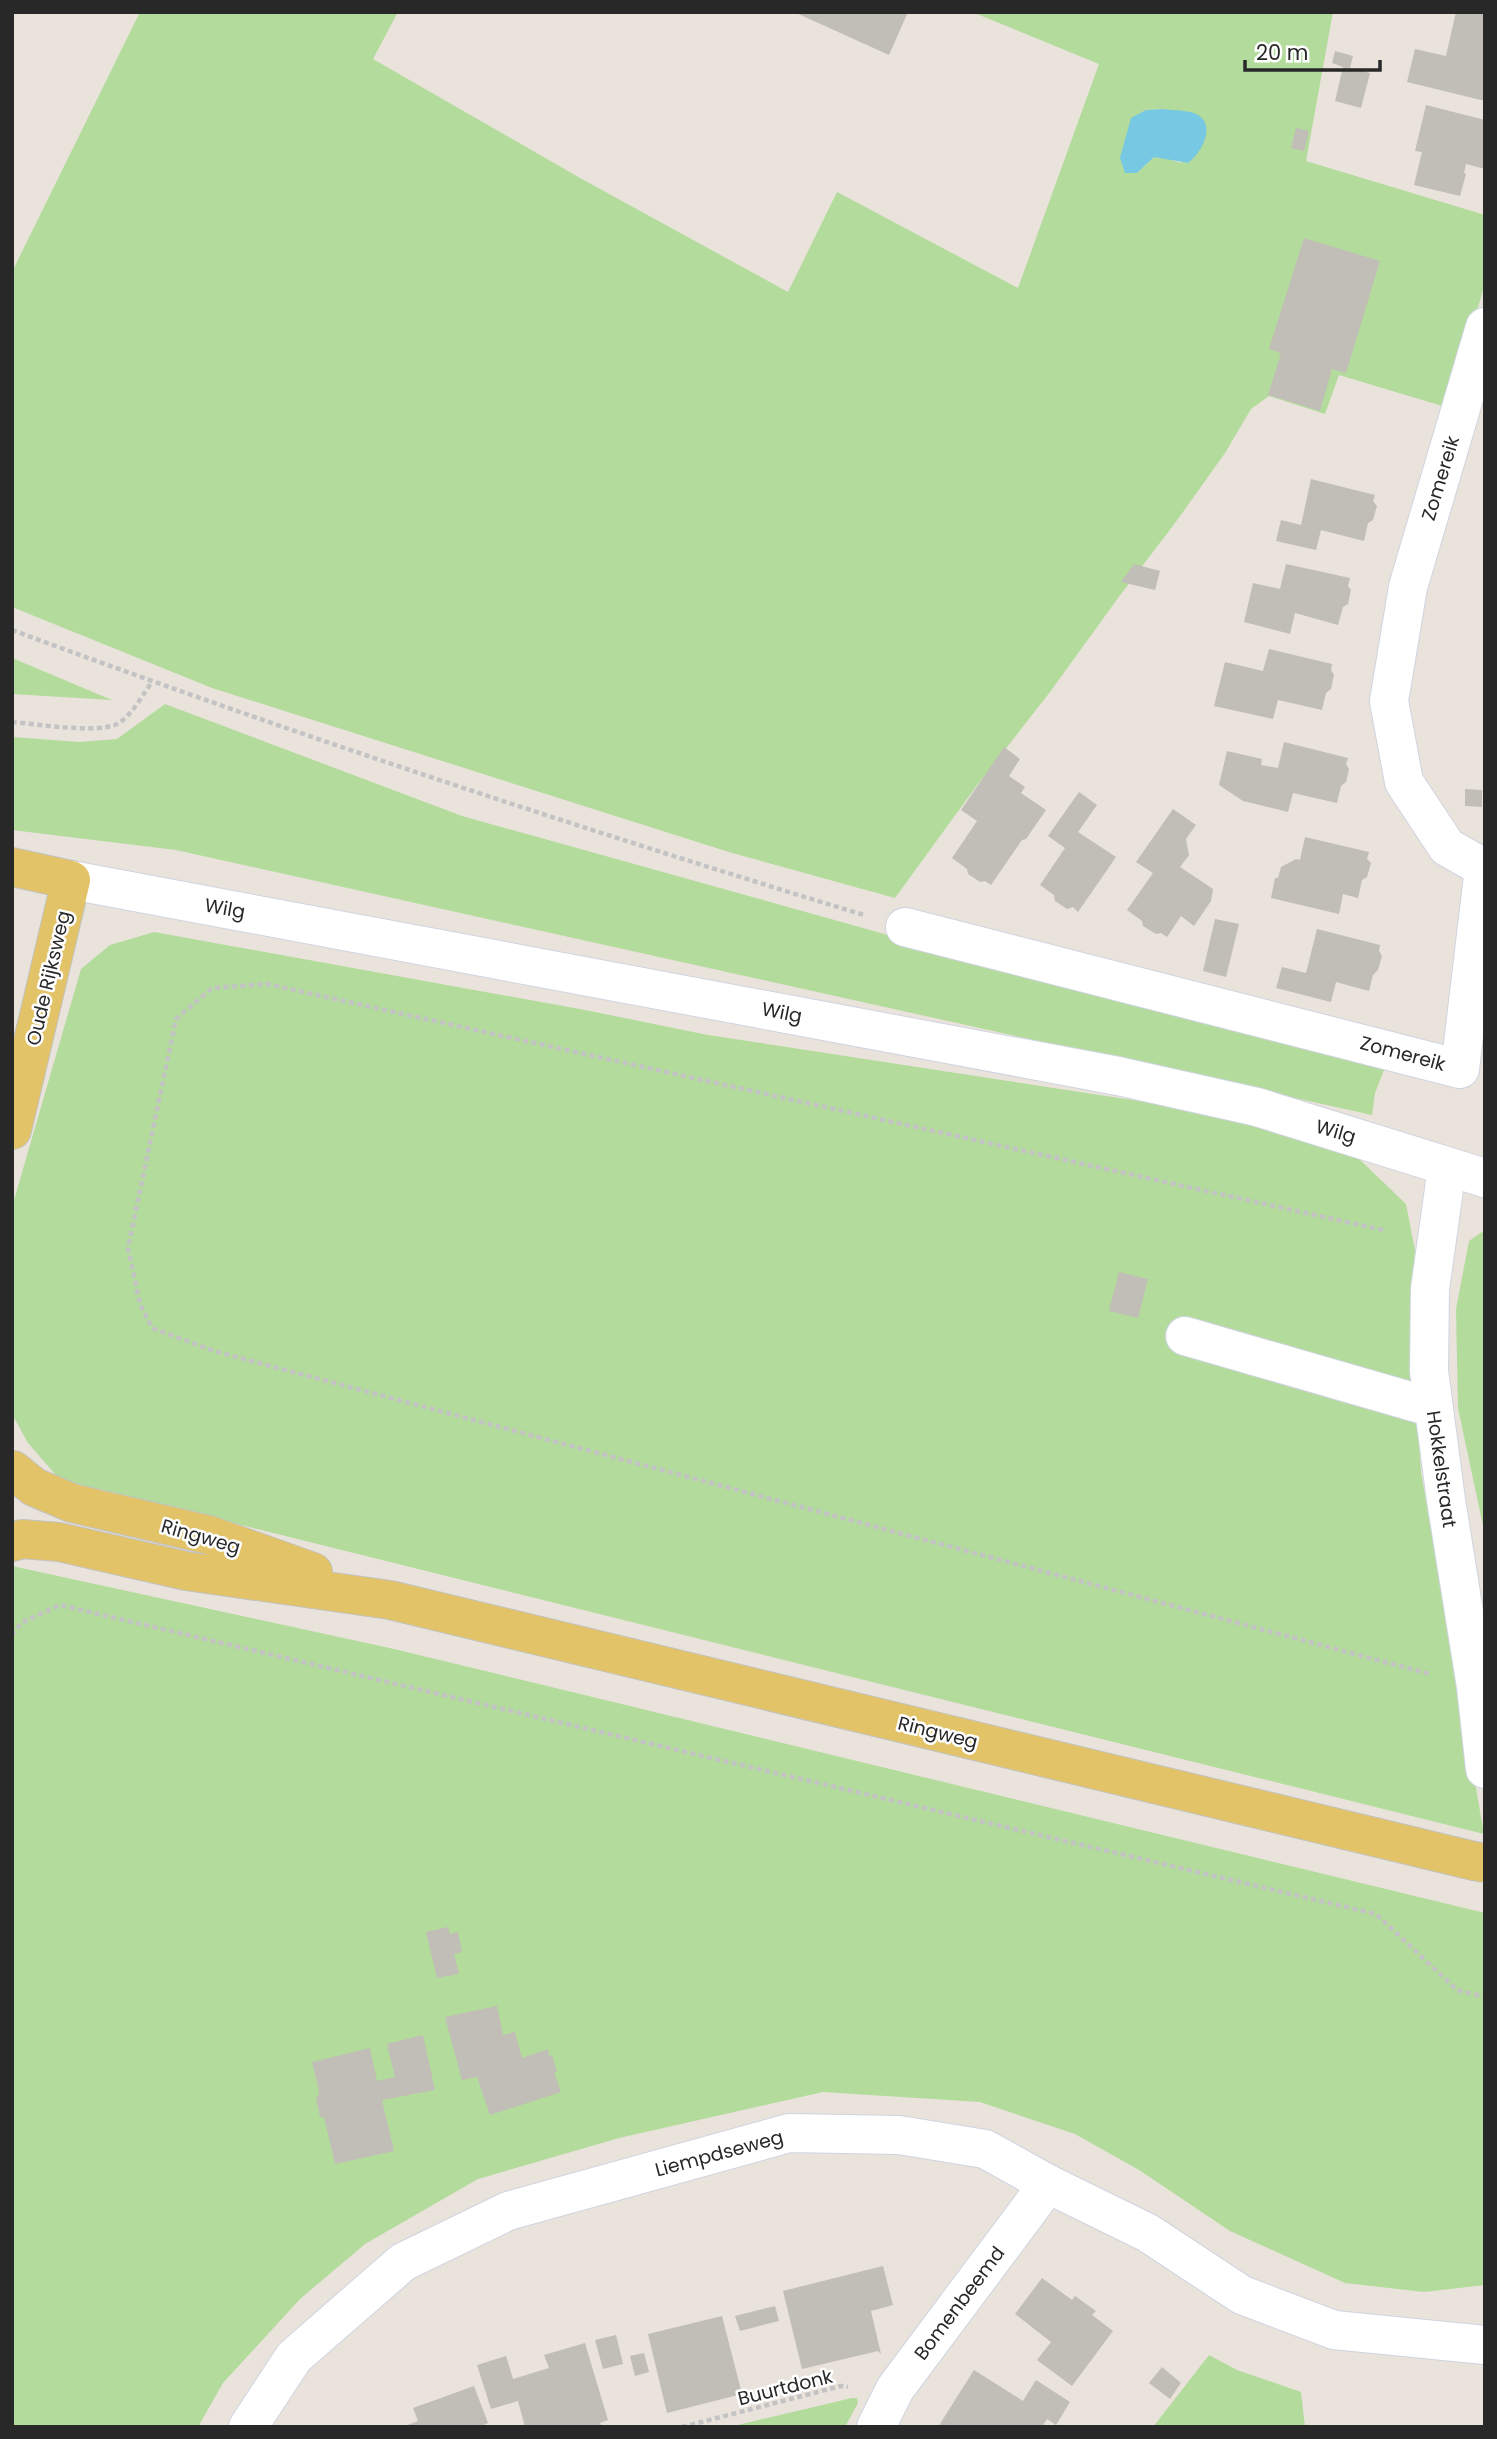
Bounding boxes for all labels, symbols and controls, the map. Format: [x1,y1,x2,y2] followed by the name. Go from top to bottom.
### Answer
[1245,28,1380,72] scale bar
[1256,38,1309,67] text: 20 m
[1415,432,1466,524] street label: Zomereik
[203,892,247,925] street label: Wilg
[20,908,77,1048] street label: Oude Rijksweg
[759,995,804,1030] street label: Wilg
[1357,1029,1449,1078] street label: Zomereik
[1313,1113,1359,1150] street label: Wilg
[1420,1409,1463,1529] street label: Hokkelstraat
[158,1512,244,1561] street label: Ringweg
[895,1710,981,1755] street label: Ringweg
[652,2123,786,2184] street label: Liempdseweg
[908,2241,1011,2366] street label: Bomenbeemd
[735,2363,836,2412] street label: Buurtdonk

